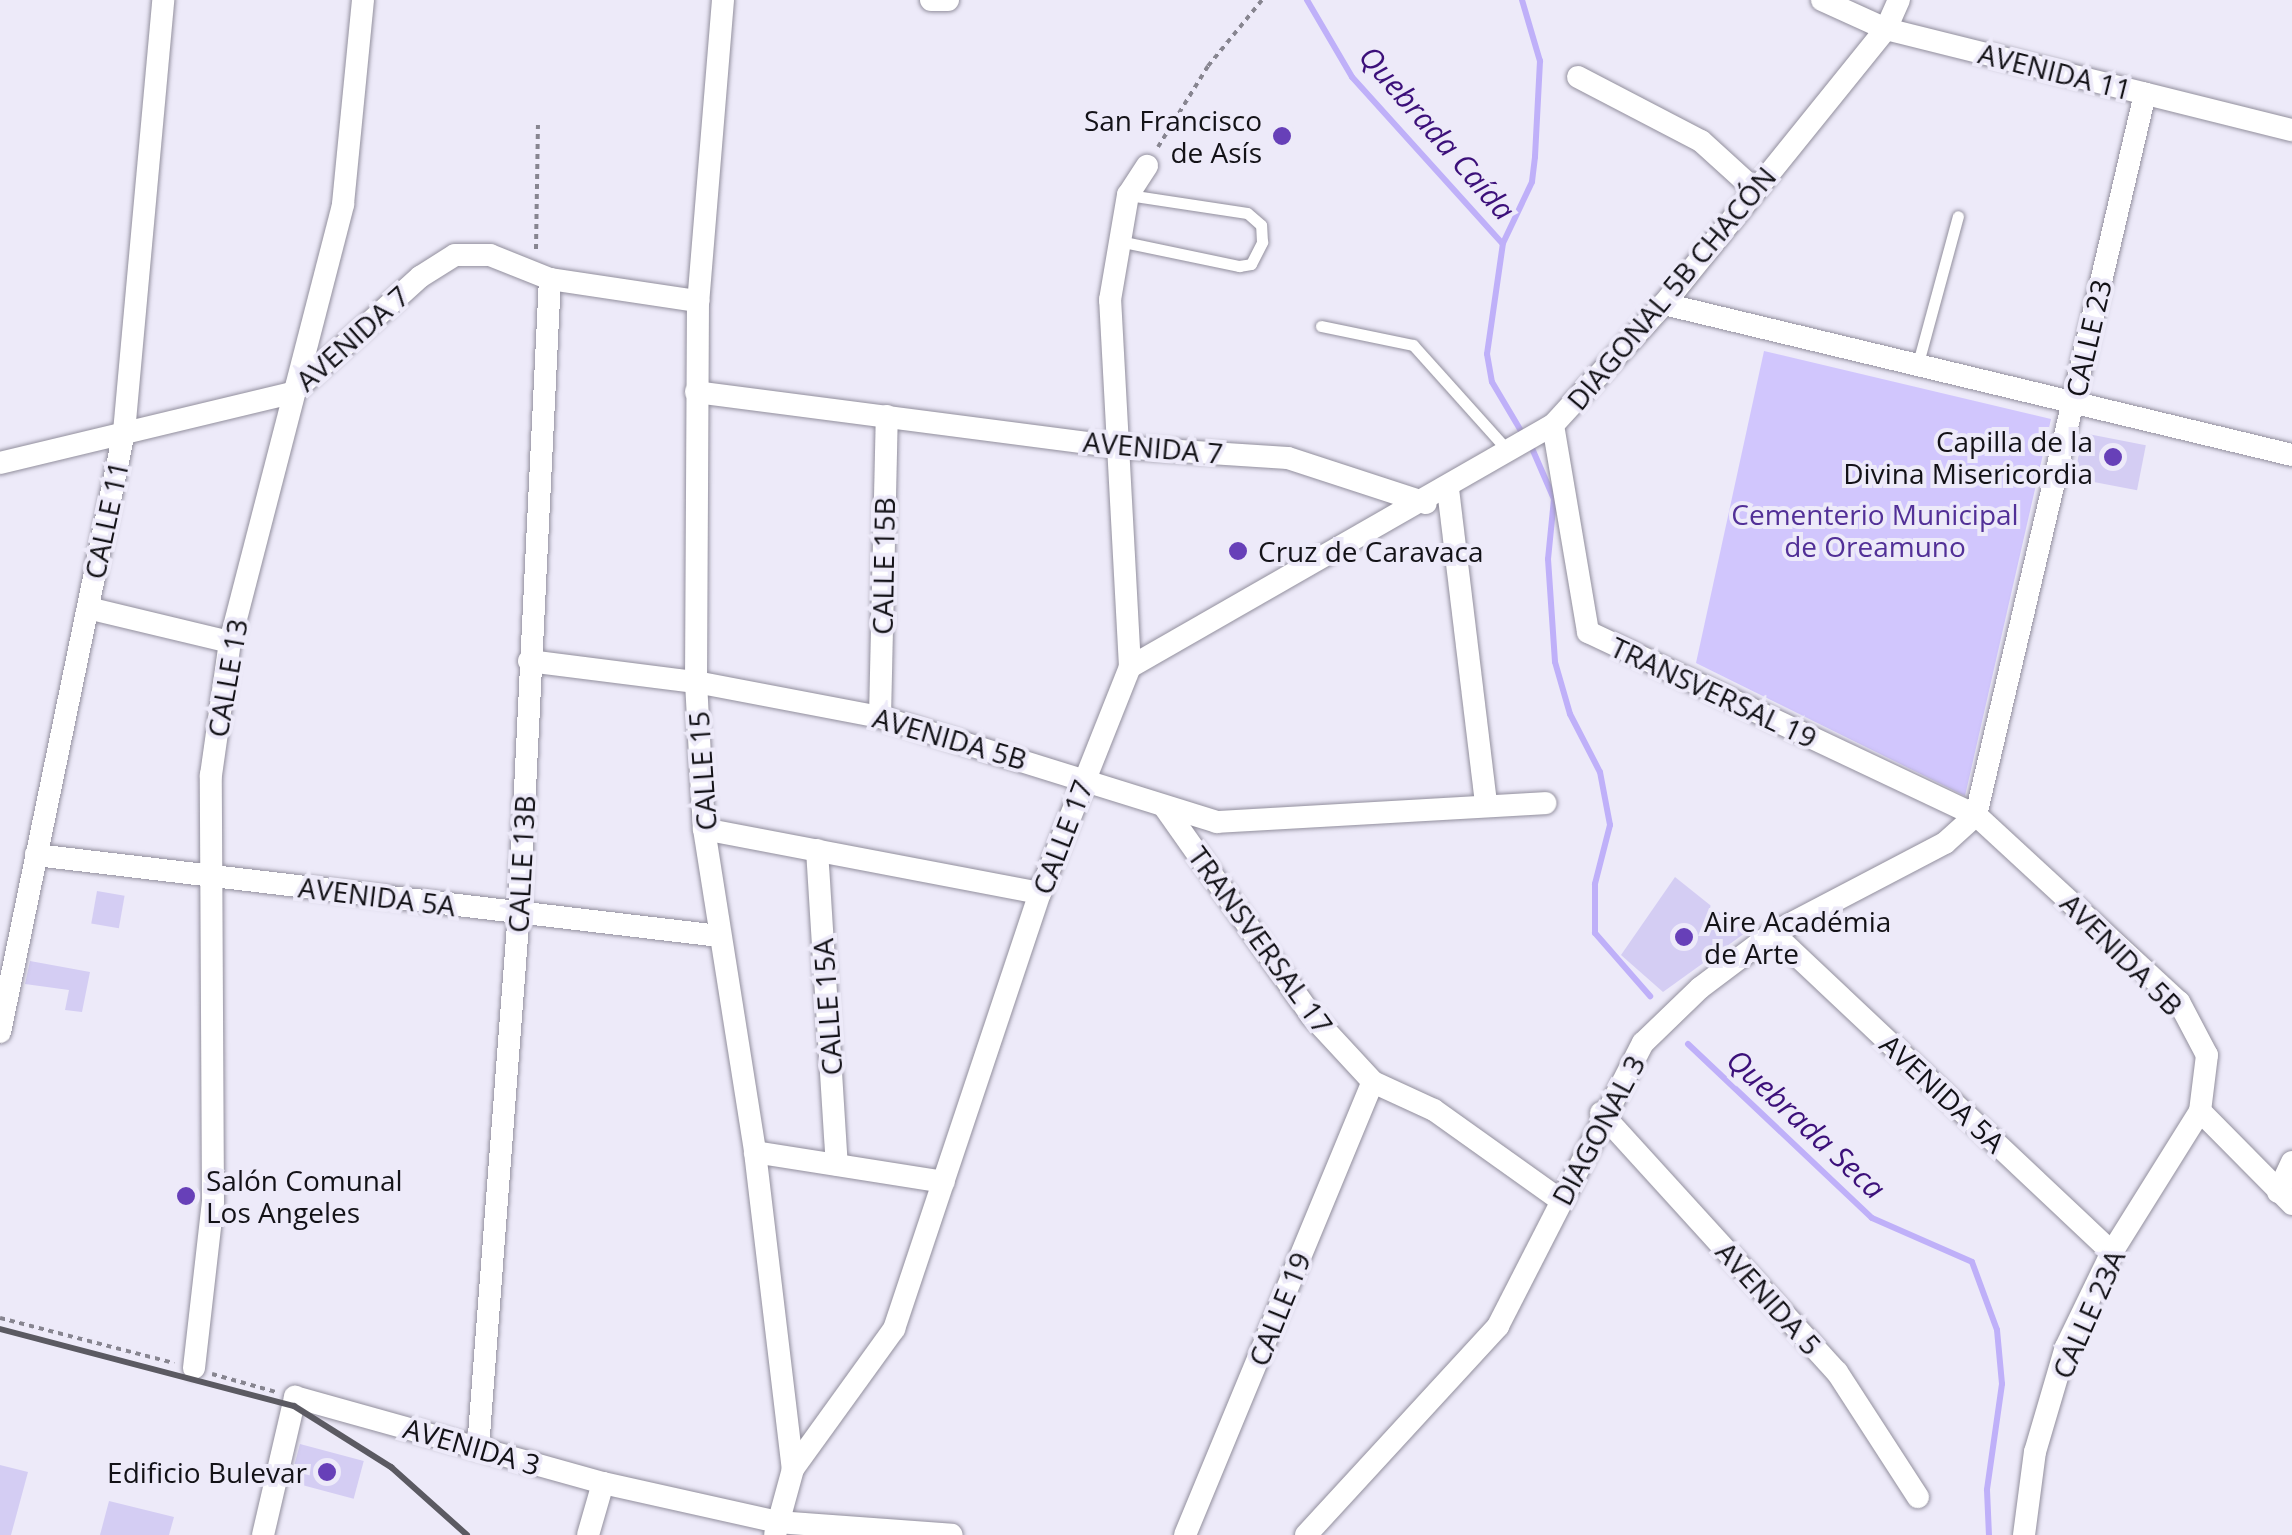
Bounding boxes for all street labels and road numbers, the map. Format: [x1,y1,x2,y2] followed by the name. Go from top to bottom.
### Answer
[1975,36,2135,106] street label: AVENIDA 11
[1560,160,1782,416] street label: DIAGONAL 5B CHACÓN
[2058,276,2118,400] street label: CALLE 23
[289,279,415,397] street label: AVENIDA 7
[1082,424,1224,470] street label: AVENIDA 7
[77,458,135,582] street label: CALLE 11
[865,497,901,635] street label: CALLE 15B
[200,616,254,740] street label: CALLE 13
[1606,630,1822,754] street label: TRANSVERSAL 19
[869,700,1031,776] street label: AVENIDA 5B
[681,710,723,832] street label: CALLE 15
[1025,775,1099,899] street label: CALLE 17
[501,794,541,934] street label: CALLE 13B
[1182,840,1340,1040] street label: TRANSVERSAL 17
[297,870,457,922] street label: AVENIDA 5A
[2054,886,2190,1022] street label: AVENIDA 5B
[805,937,849,1077] street label: CALLE 15A
[1874,1027,2012,1159] street label: AVENIDA 5A
[1545,1049,1651,1211] street label: DIAGONAL 3
[1710,1235,1828,1361] street label: AVENIDA 5
[2045,1245,2131,1383] street label: CALLE 23A
[1241,1247,1317,1371] street label: CALLE 19
[400,1411,544,1481] street label: AVENIDA 3

